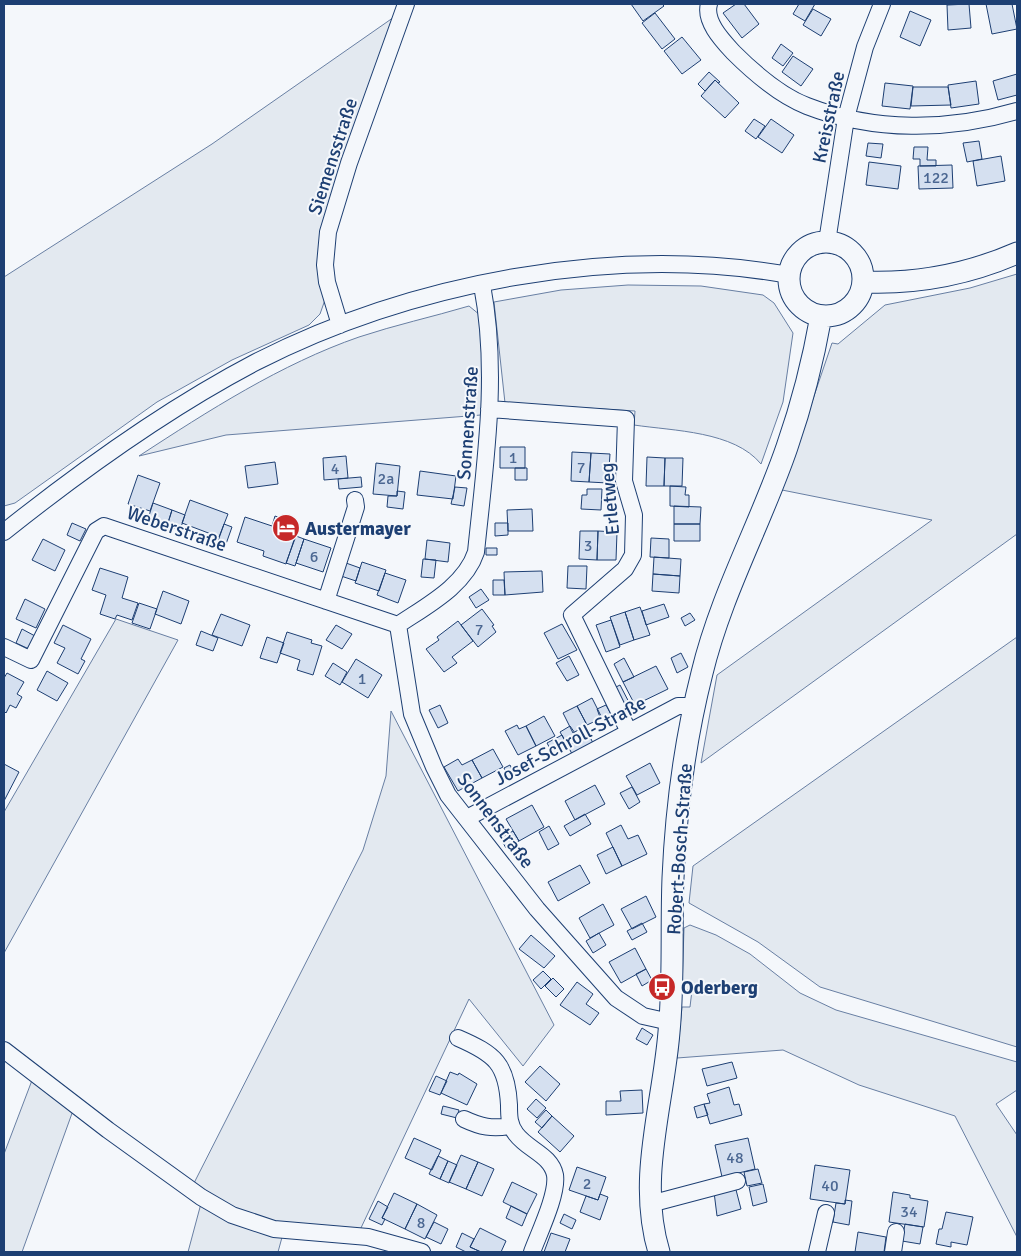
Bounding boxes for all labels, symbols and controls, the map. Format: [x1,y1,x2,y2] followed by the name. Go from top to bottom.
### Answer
[807,69,850,166] street label: Kreisstraße
[303,95,363,218] street label: Siemensstraße
[923,168,949,188] house number: 122
[452,365,484,481] street label: Sonnenstraße
[509,448,517,468] house number: 1
[577,458,585,478] house number: 7
[331,459,340,479] house number: 4
[595,462,625,536] street label: Erletweg
[378,469,394,489] house number: 2a
[123,501,230,557] street label: Weberstraße
[271,513,301,543] hotel icon: Austermayer
[305,517,411,541] place label: Austermayer
[584,536,592,556] house number: 3
[310,547,318,567] house number: 6
[475,620,483,640] house number: 7
[358,669,366,689] house number: 1
[491,691,650,791] street label: Josef-Schroll-Straße
[662,762,698,936] street label: Robert-Bosch-Straße
[451,768,539,873] street label: Sonnenstraße
[647,972,677,1002] bus stop icon: Oderberg
[681,976,758,1000] place label: Oderberg
[726,1148,744,1168] house number: 48
[583,1174,591,1194] house number: 2
[821,1176,839,1196] house number: 40
[900,1202,918,1222] house number: 34
[417,1213,425,1233] house number: 8

